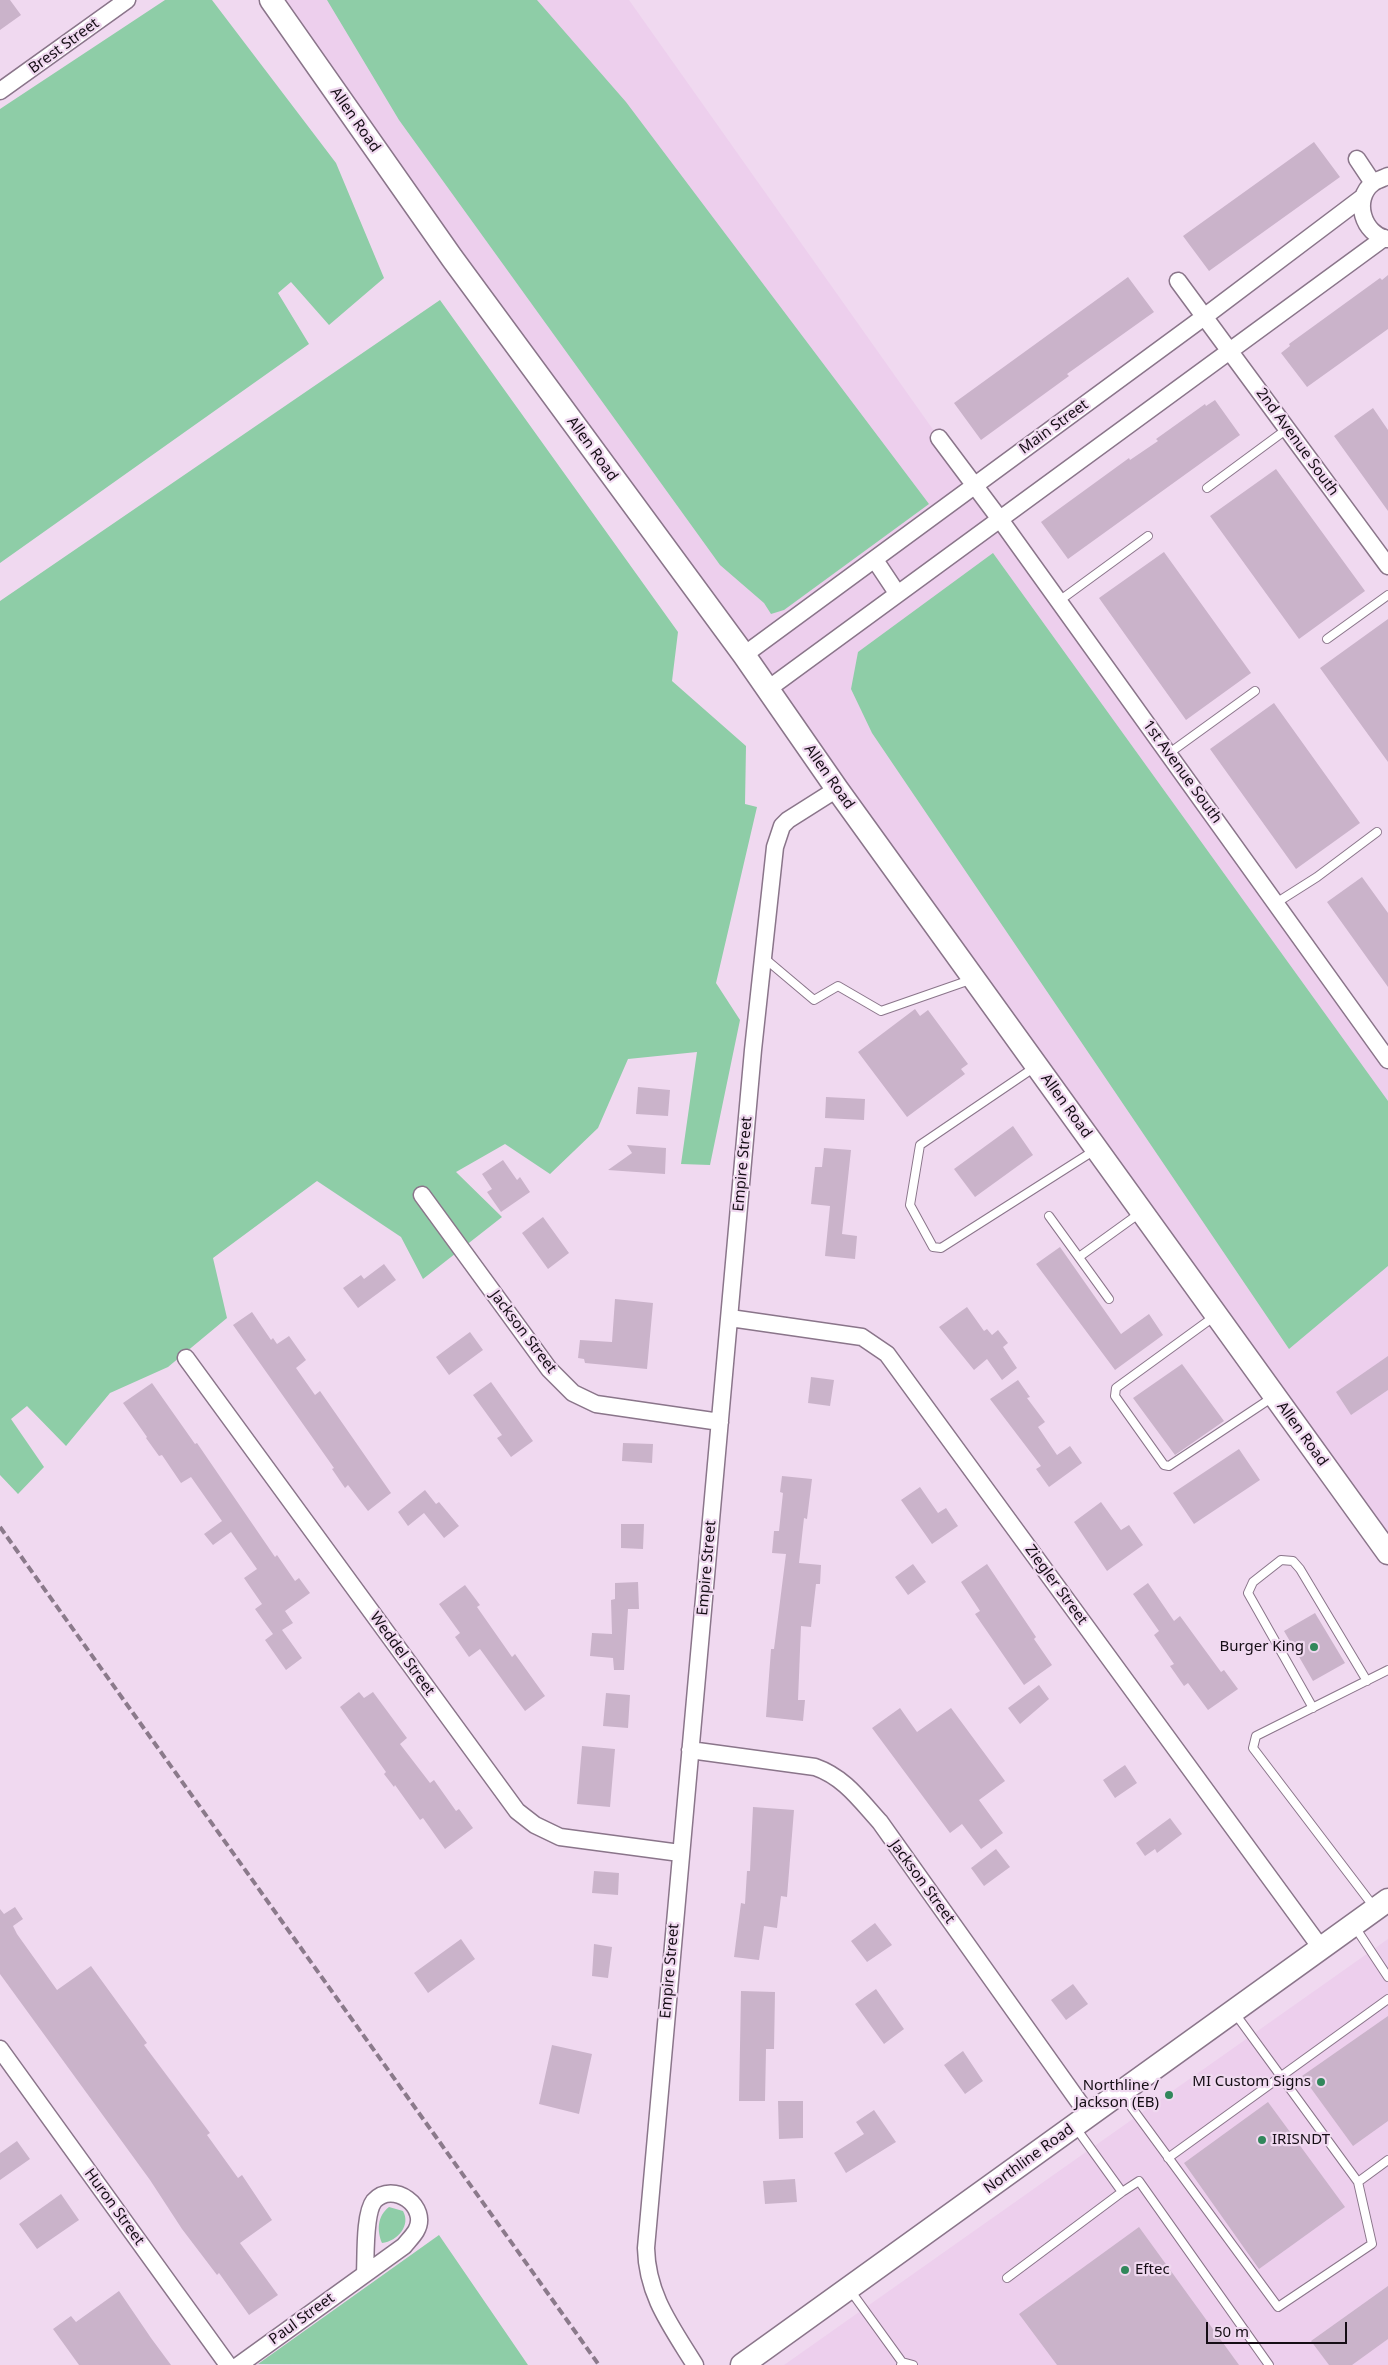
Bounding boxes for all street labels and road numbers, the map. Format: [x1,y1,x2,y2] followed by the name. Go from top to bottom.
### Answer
[25,14,103,78] street label: Brest Street
[326,84,384,156] street label: Allen Road
[1252,385,1342,499] street label: 2nd Avenue South
[1016,396,1092,458] street label: Main Street
[563,413,621,485] street label: Allen Road
[1139,717,1225,827] street label: 1st Avenue South
[800,741,858,813] street label: Allen Road
[1037,1070,1095,1142] street label: Allen Road
[730,1116,756,1212] street label: Empire Street
[486,1287,560,1377] street label: Jackson Street
[1273,1398,1331,1470] street label: Allen Road
[694,1520,720,1616] street label: Empire Street
[1021,1542,1091,1628] street label: Ziegler Street
[366,1609,438,1699] street label: Weddel Street
[886,1837,958,1927] street label: Jackson Street
[657,1923,683,2019] street label: Empire Street
[981,2120,1077,2198] street label: Northline Road
[80,2165,148,2249] street label: Huron Street
[266,2289,338,2349] street label: Paul Street

